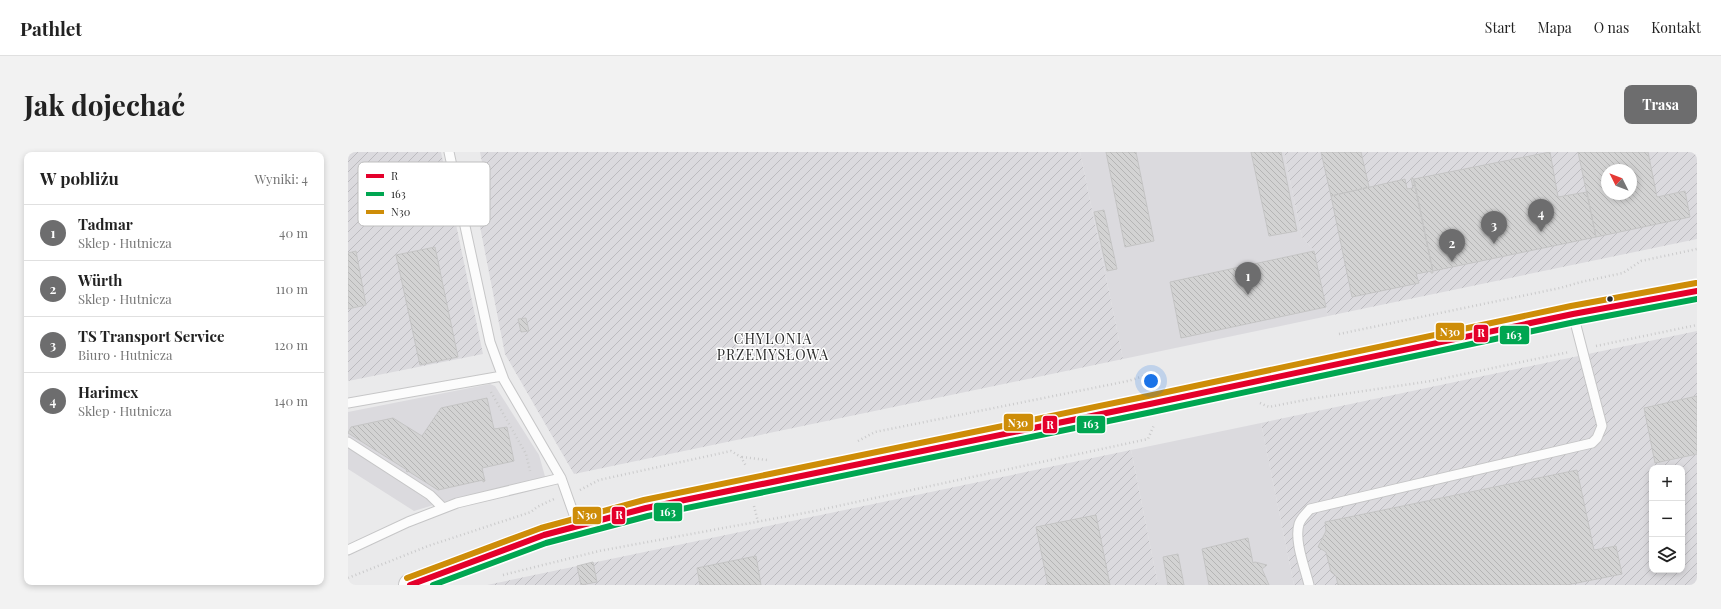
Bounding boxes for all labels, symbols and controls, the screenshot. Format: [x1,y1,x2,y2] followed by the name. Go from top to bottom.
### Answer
[20,15,82,41] text: Pathlet
[1485,18,1516,37] text: Start
[1538,18,1572,37] text: Mapa
[1594,18,1629,37] text: O nas
[1651,18,1701,37] text: Kontakt
[1624,85,1697,124] button: Trasa
[24,86,185,123] text: Jak dojechać
[358,162,490,226] legend
[1601,164,1637,200] north arrow
[40,167,119,189] text: W pobliżu
[391,168,399,183] text: R
[255,170,308,187] text: Wyniki: 4
[391,186,406,201] text: 163
[1528,199,1554,232] pin: 4
[391,204,411,219] text: N30
[1481,211,1507,244] pin: 3
[78,214,133,234] text: Tadmar
[51,224,55,241] text: 1
[279,224,308,241] text: 40 m
[1439,229,1465,262] pin: 2
[78,234,172,251] text: Sklep · Hutnicza
[1235,262,1261,295] pin: 1
[78,270,122,290] text: Würth
[50,280,56,297] text: 2
[276,280,308,297] text: 110 m
[78,290,172,307] text: Sklep · Hutnicza
[1605,294,1615,304] unlabelled marker
[1435,322,1465,341] line badge: N30
[1440,324,1460,339] text: N30
[1473,324,1489,343] line badge: R
[1477,325,1485,340] text: R
[1499,325,1530,345] line badge: 163
[78,326,225,346] text: TS Transport Service
[1506,327,1522,342] text: 163
[717,329,829,364] district label: CHYLONIA PRZEMYSŁOWA
[50,336,56,353] text: 3
[274,336,308,353] text: 120 m
[78,346,172,363] text: Biuro · Hutnicza
[1141,371,1161,391] your location
[78,382,138,402] text: Harimex
[50,392,56,409] text: 4
[274,392,308,409] text: 140 m
[78,402,172,419] text: Sklep · Hutnicza
[1003,413,1034,432] line badge: N30
[1008,415,1028,430] text: N30
[1042,415,1058,434] line badge: R
[1076,415,1106,434] line badge: 163
[1083,416,1099,431] text: 163
[1046,417,1054,432] text: R
[1649,465,1685,573] map controls
[1649,465,1685,501] button: +
[1649,501,1685,537] button: −
[653,502,683,522] line badge: 163
[660,504,676,519] text: 163
[572,506,602,525] line badge: N30
[611,506,626,525] line badge: R
[577,507,597,522] text: N30
[615,507,623,522] text: R
[1649,537,1685,573] button: layers

